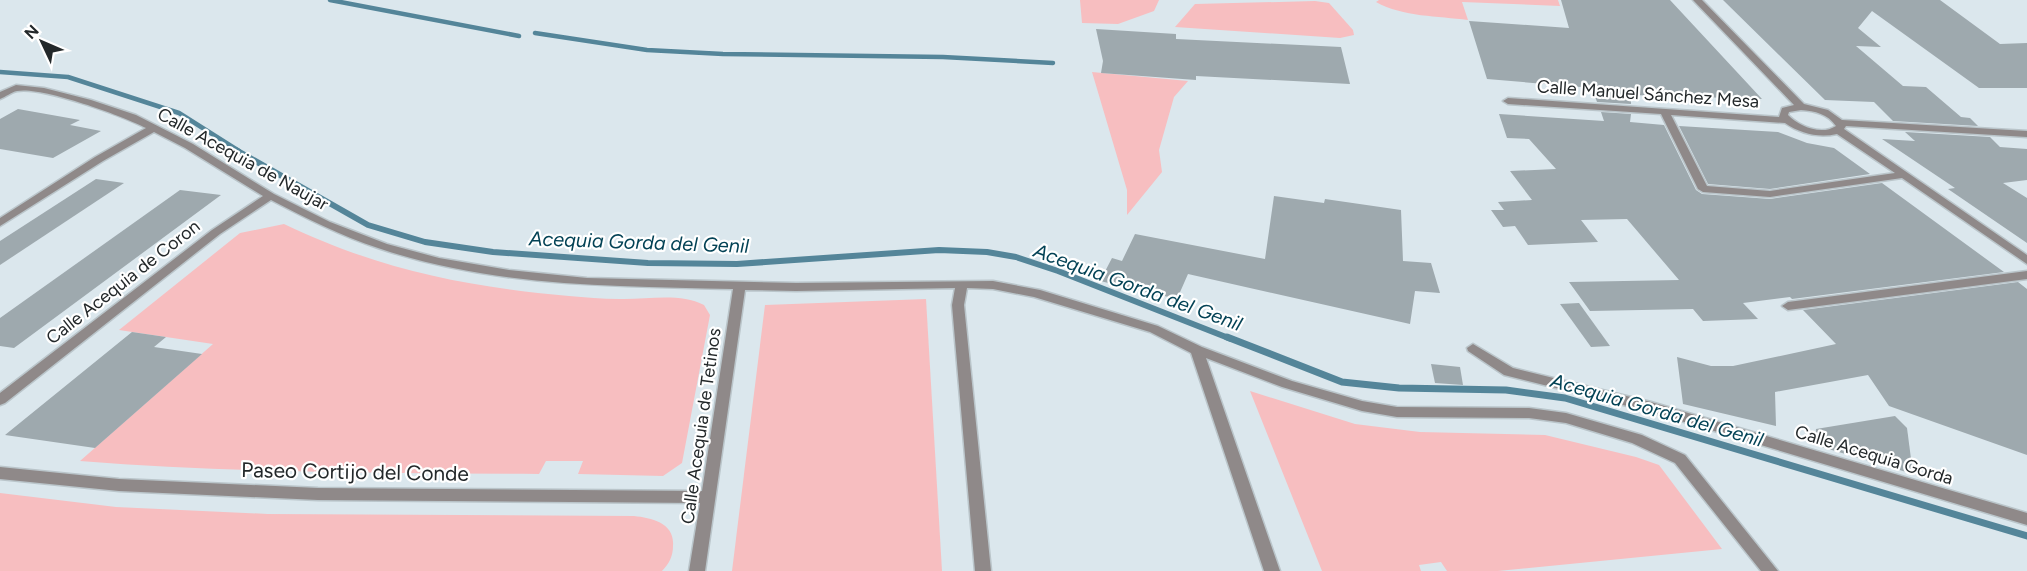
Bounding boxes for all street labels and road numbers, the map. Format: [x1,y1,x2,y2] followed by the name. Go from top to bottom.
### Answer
[1536,75,1760,113] street label: Calle Manuel Sánchez Mesa
[154,103,332,215] street label: Calle Acequia de Naujar
[42,215,204,349] street label: Calle Acequia de Coron
[676,327,726,525] street label: Calle Acequia de Tetinos
[1792,420,1956,490] street label: Calle Acequia Gorda
[241,457,469,486] street label: Paseo Cortijo del Conde

